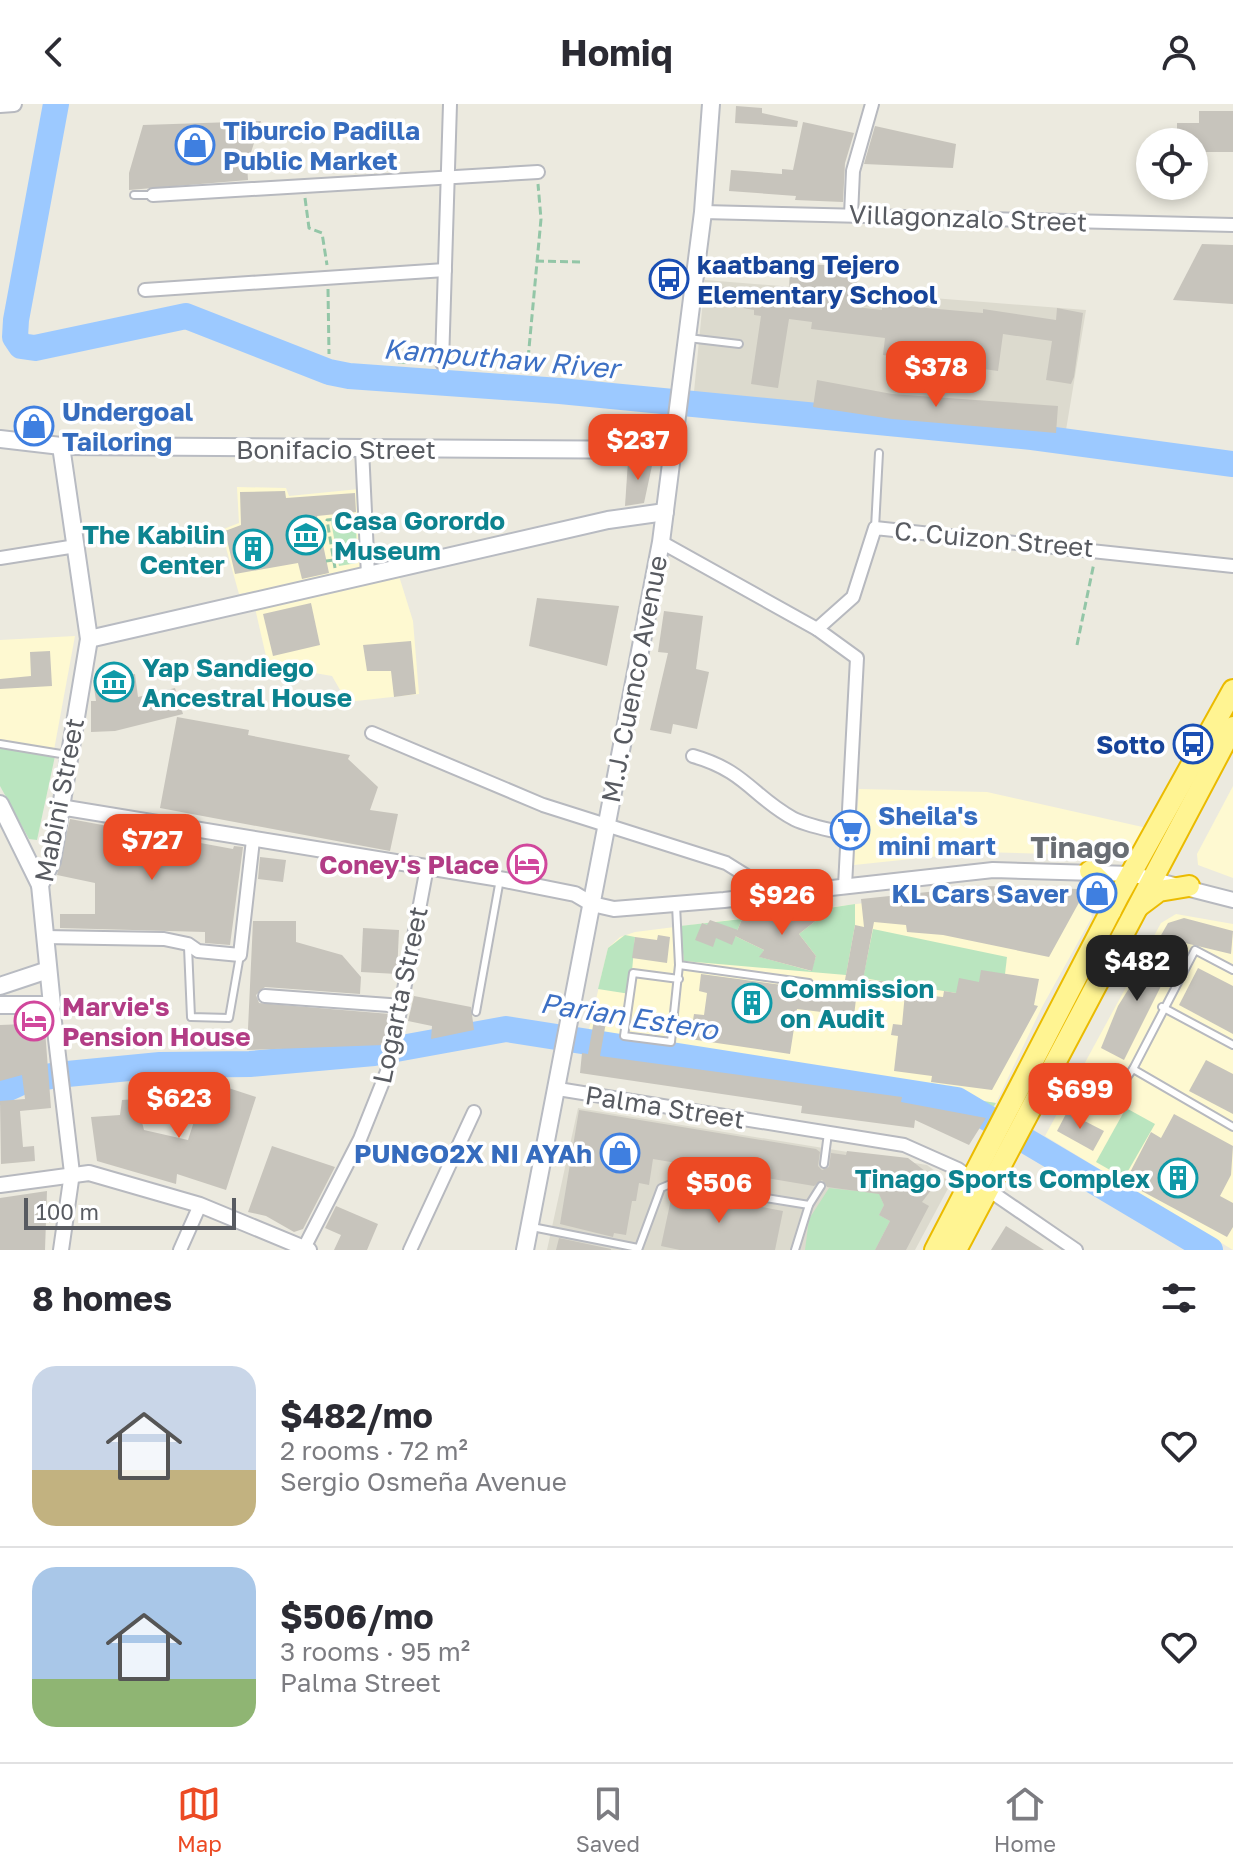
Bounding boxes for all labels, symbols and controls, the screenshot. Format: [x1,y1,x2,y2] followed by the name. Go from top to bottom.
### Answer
[32,30,76,74] icon: back
[1157,30,1201,74] icon: person
[560,31,673,74] text: Homiq
[223,115,420,176] place label: Tiburcio Padilla Public Market
[174,124,216,166] shop icon: Tiburcio Padilla Public Market
[1136,128,1208,200] map controls
[1136,128,1208,200] button: locate
[848,198,1088,238] street label: Villagonzalo Street
[697,249,938,310] place label: kaatbang Tejero Elementary School
[648,258,690,300] bus stop icon: kaatbang Tejero Elementary School
[382,331,624,385] water label: Kamputhaw River
[889,341,983,409] pin: $378
[904,351,968,382] text: $378
[62,396,193,457] place label: Undergoal Tailoring
[13,405,55,447] shop icon: Undergoal Tailoring
[591,414,685,482] pin: $237
[606,424,670,455] text: $237
[236,434,436,465] street label: Bonifacio Street
[334,505,505,566] place label: Casa Gorordo Museum
[285,514,327,556] museum icon: Casa Gorordo Museum
[893,515,1095,563] street label: C. Cuizon Street
[82,519,225,580] place label: The Kabilin Center
[232,528,274,570] building icon: The Kabilin Center
[595,553,673,805] street label: M.J. Cuenco Avenue
[142,652,352,713] place label: Yap Sandiego Ancestral House
[93,661,135,703] museum icon: Yap Sandiego Ancestral House
[28,715,90,885] street label: Mabini Street
[1172,723,1214,765] bus stop icon: Sotto
[1096,729,1165,760] place label: Sotto
[878,800,996,861] place label: Sheila's mini mart
[829,809,871,851] supermarket icon: Sheila's mini mart
[105,814,199,882] pin: $727
[121,824,183,855] text: $727
[1030,829,1130,865] district label: Tinago
[506,843,548,885] hotel icon: Coney's Place
[319,849,499,880] place label: Coney's Place
[735,869,829,937] pin: $926
[1076,872,1118,914] shop icon: KL Cars Saver
[891,878,1069,909] place label: KL Cars Saver
[749,879,815,910] text: $926
[366,904,434,1086] street label: Logarta Street
[1090,935,1184,1003] pin: $482
[1104,945,1170,976] text: $482
[780,973,934,1034] place label: Commission on Audit
[731,982,773,1024] building icon: Commission on Audit
[538,986,722,1047] water label: Parian Estero
[62,991,251,1052] place label: Marvie's Pension House
[13,1000,55,1042] hotel icon: Marvie's Pension House
[1033,1063,1127,1131] pin: $699
[132,1072,226,1140] pin: $623
[1047,1073,1113,1104] text: $699
[583,1079,747,1135] street label: Palma Street
[146,1082,212,1113] text: $623
[599,1132,641,1174] shop icon: PUNGO2X NI AYAh
[354,1138,592,1169] place label: PUNGO2X NI AYAh
[672,1157,766,1225] pin: $506
[1157,1157,1199,1199] building icon: Tinago Sports Complex
[855,1163,1150,1194] place label: Tinago Sports Complex
[686,1167,752,1198] text: $506
[24,1194,236,1230] scale bar
[36,1198,99,1225] text: 100 m
[1157,1276,1201,1320] icon: filters
[32,1278,172,1318] text: 8 homes
[280,1395,433,1435] text: $482/mo
[96,1398,192,1494] icon: home
[1157,1424,1201,1468] icon: heart
[280,1435,468,1466] text: 2 rooms · 72 m²
[280,1466,567,1497] text: Sergio Osmeña Avenue
[280,1596,434,1636] text: $506/mo
[96,1599,192,1695] icon: home
[1157,1625,1201,1669] icon: heart
[280,1636,470,1667] text: 3 rooms · 95 m²
[280,1667,441,1698] text: Palma Street
[177,1782,222,1857] tab: Map
[576,1782,640,1857] tab: Saved
[994,1782,1056,1857] tab: Home

